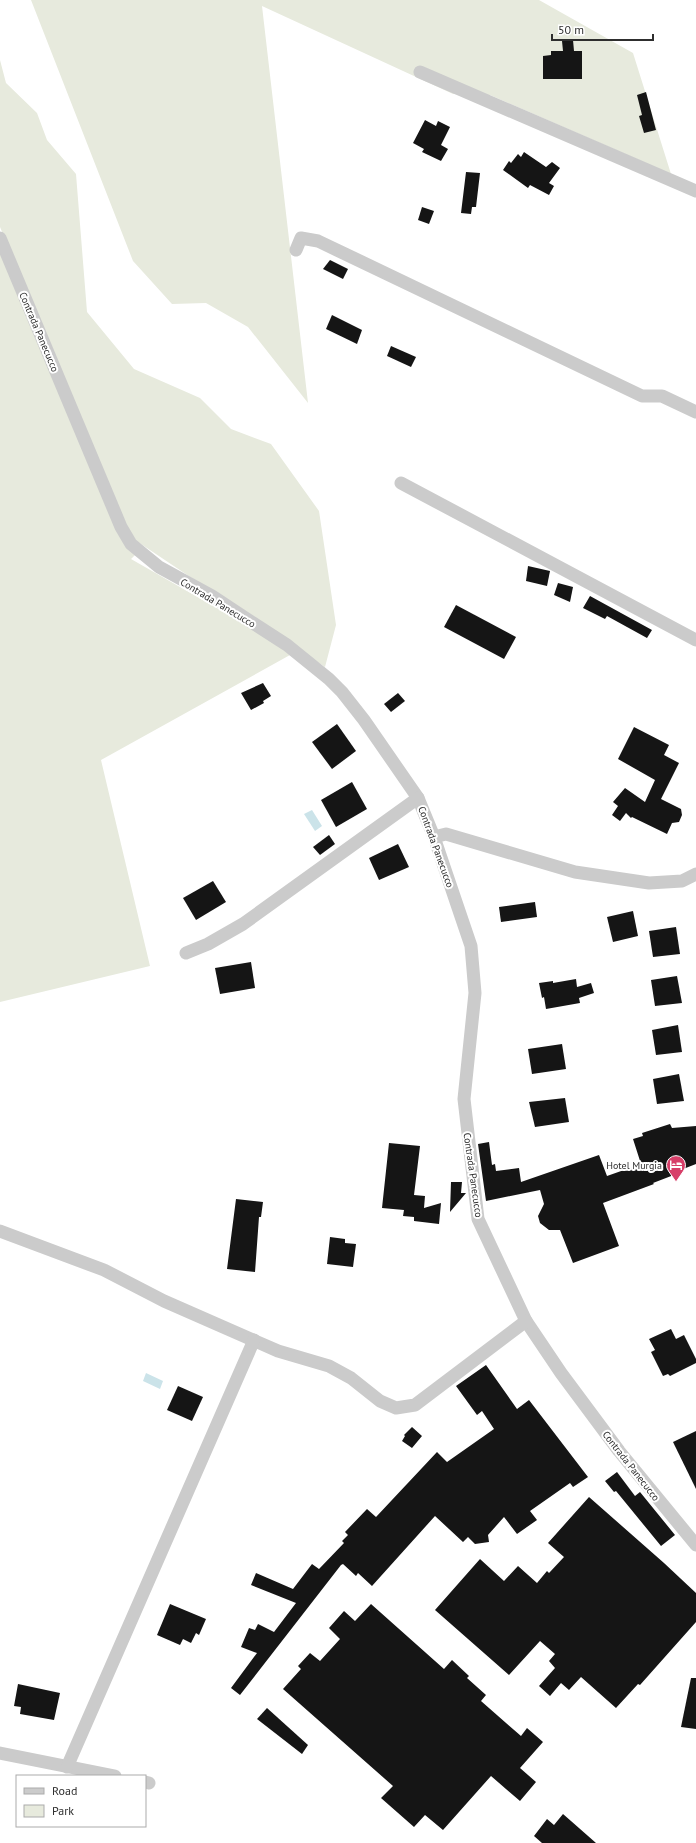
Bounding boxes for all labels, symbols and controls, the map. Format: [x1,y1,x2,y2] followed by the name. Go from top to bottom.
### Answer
[552,16,653,42] scale bar
[558,22,584,37] text: 50 m
[16,290,62,374] street label: Contrada Panecucco
[178,575,258,631] street label: Contrada Panecucco
[415,805,457,889] street label: Contrada Panecucco
[461,1132,485,1218] street label: Contrada Panecucco
[665,1154,687,1182] hotel icon: Hotel Murgia
[606,1159,662,1172] place label: Hotel Murgia
[600,1428,662,1504] street label: Contrada Panecucco
[16,1775,146,1827] legend
[52,1783,77,1798] text: Road
[52,1803,74,1818] text: Park

